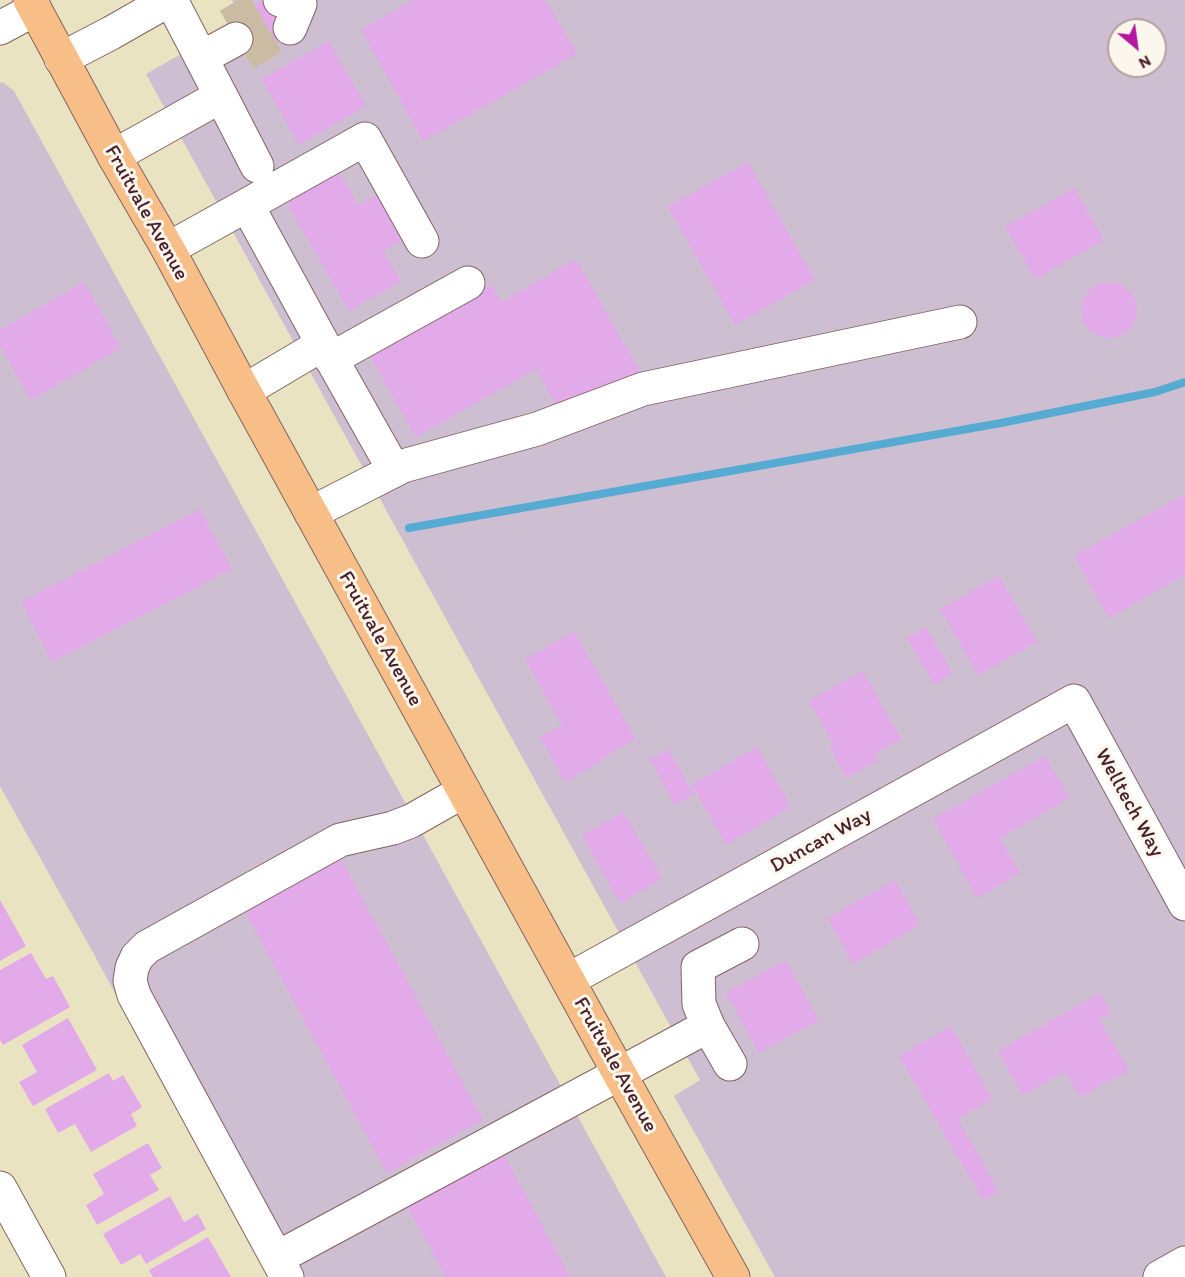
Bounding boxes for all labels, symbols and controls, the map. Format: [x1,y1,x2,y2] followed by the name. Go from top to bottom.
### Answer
[1107,18,1167,78] north arrow
[1136,52,1154,73] text: N
[98,141,194,285] street label: Fruitvale Avenue
[332,567,428,711] street label: Fruitvale Avenue
[1089,744,1169,862] street label: Welltech Way
[766,803,876,879] street label: Duncan Way
[567,993,663,1137] street label: Fruitvale Avenue

